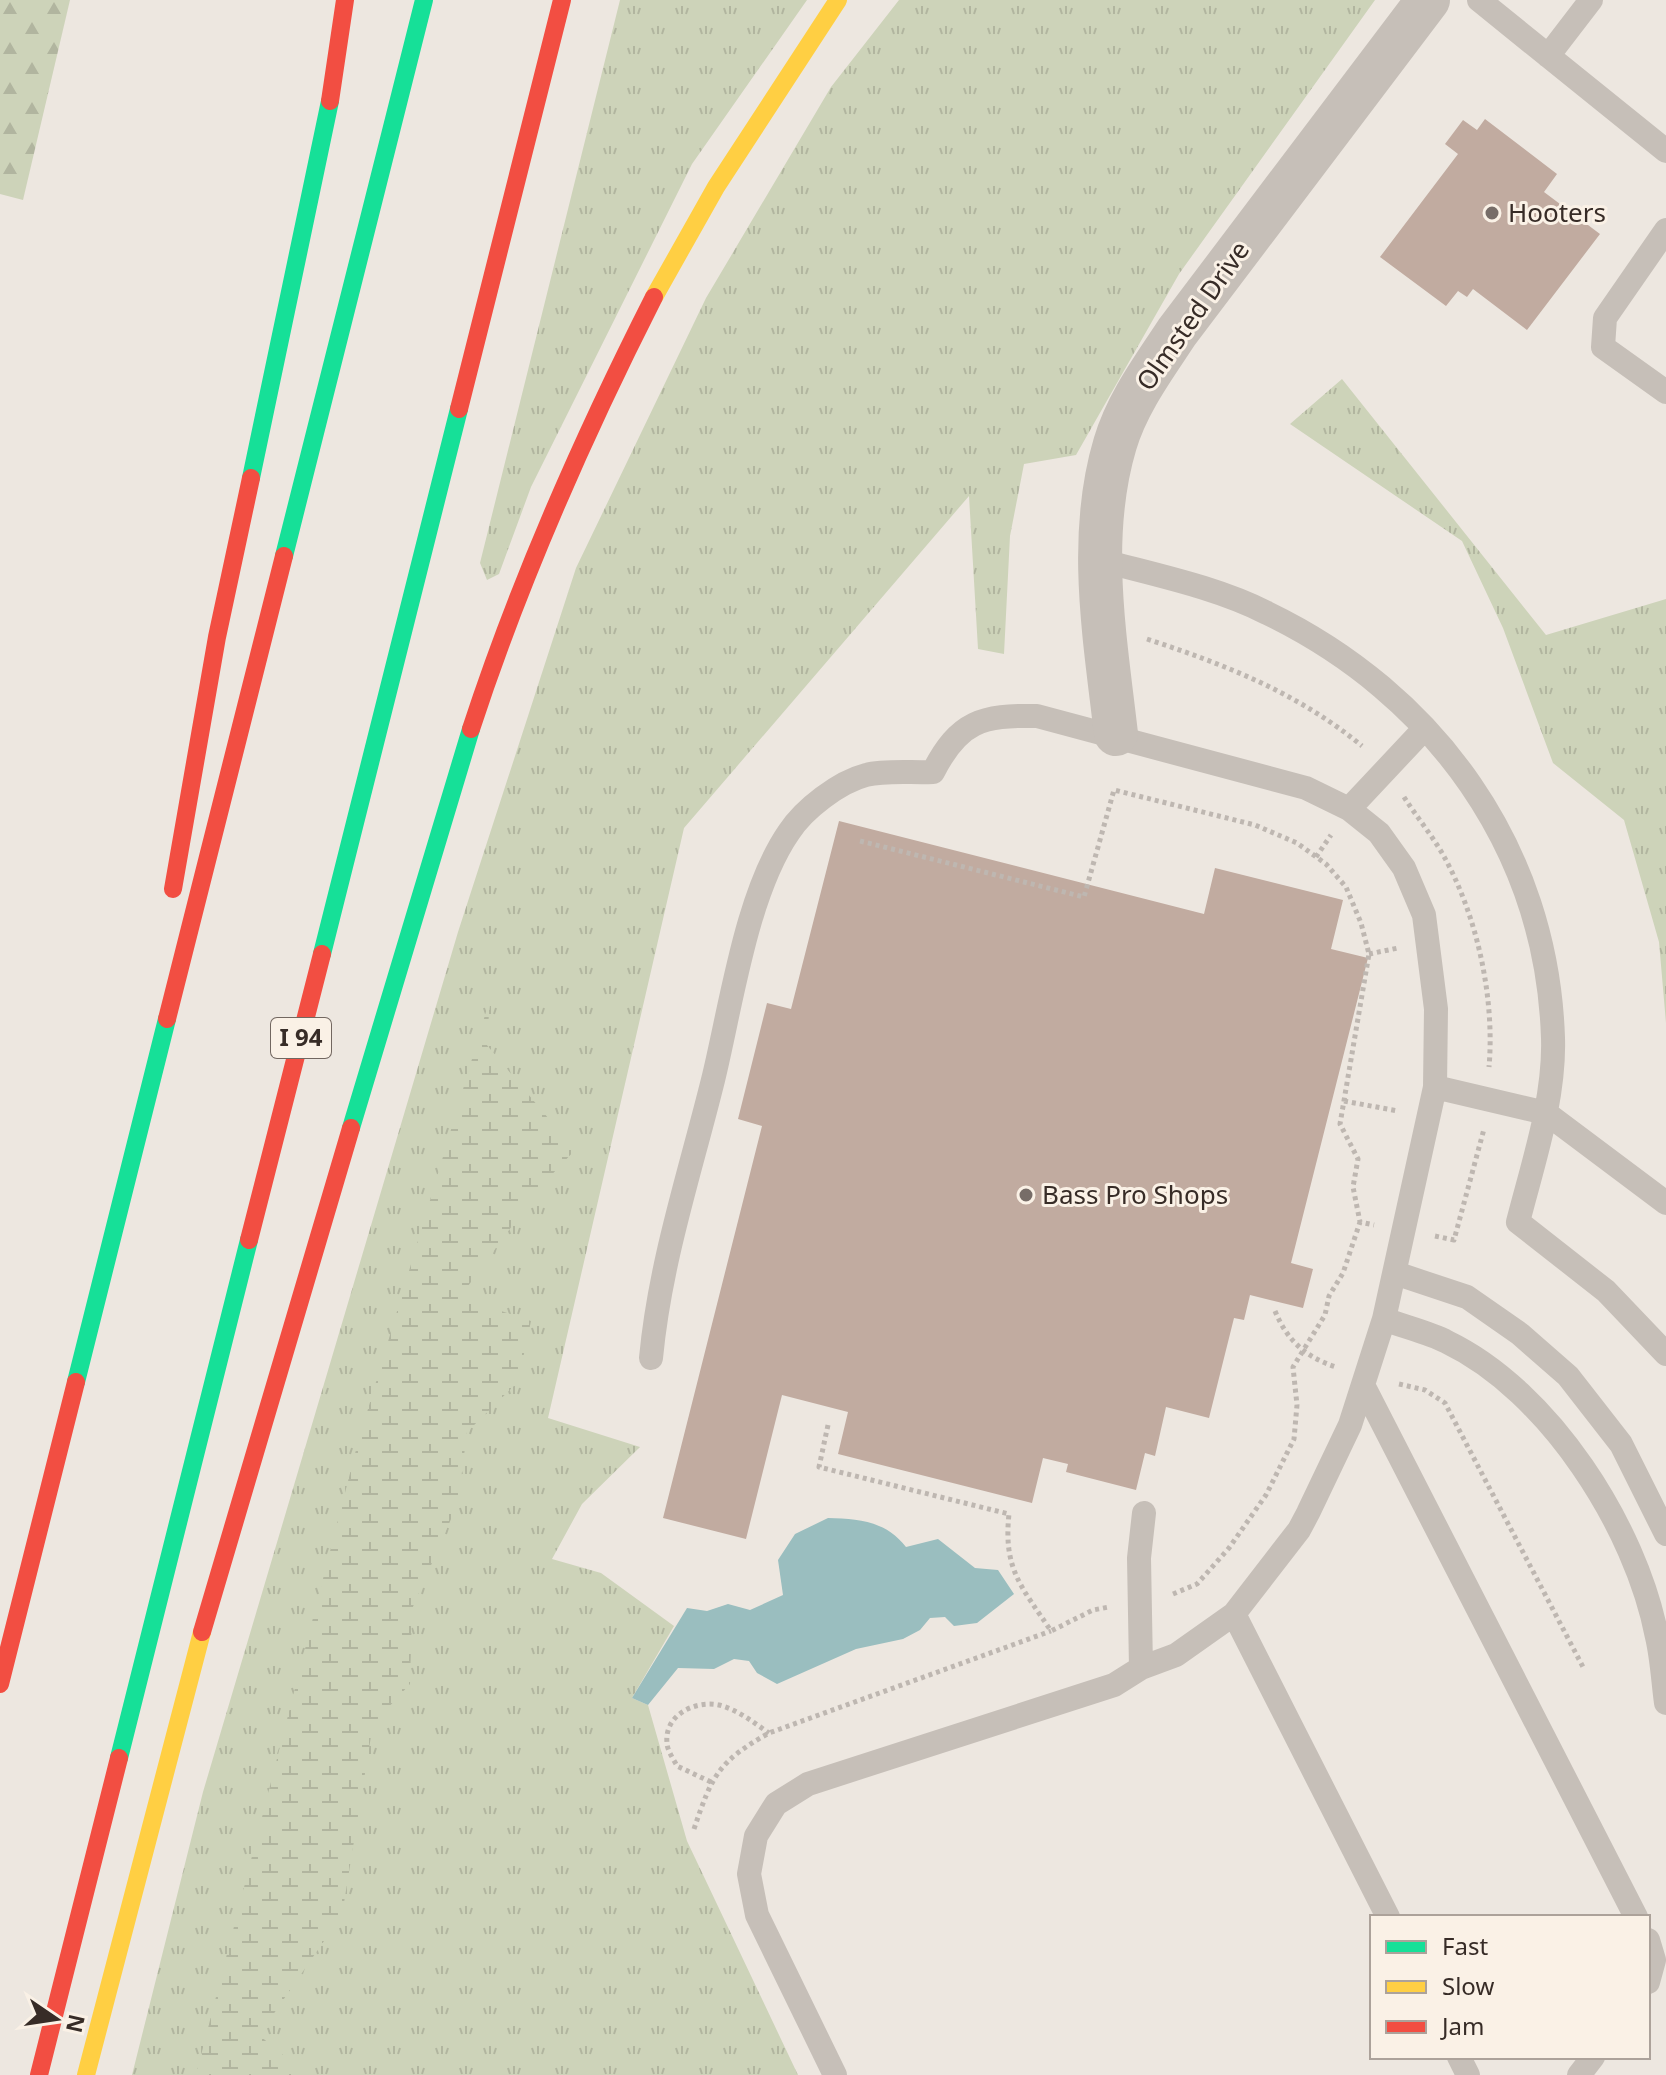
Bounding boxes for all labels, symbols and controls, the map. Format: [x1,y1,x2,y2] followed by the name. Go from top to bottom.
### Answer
[1508,194,1606,230] place label: Hooters
[1483,204,1501,222] marker: Hooters
[1127,233,1257,397] street label: Olmsted Drive
[271,1018,331,1058] road number: I 94
[1042,1176,1228,1212] place label: Bass Pro Shops
[1017,1186,1035,1204] marker: Bass Pro Shops
[1370,1915,1650,2059] legend
[1442,1929,1488,1962] text: Fast
[1442,1969,1494,2002] text: Slow
[16,1979,96,2059] north arrow
[1440,2009,1484,2042] text: Jam
[60,2012,93,2036] text: N

